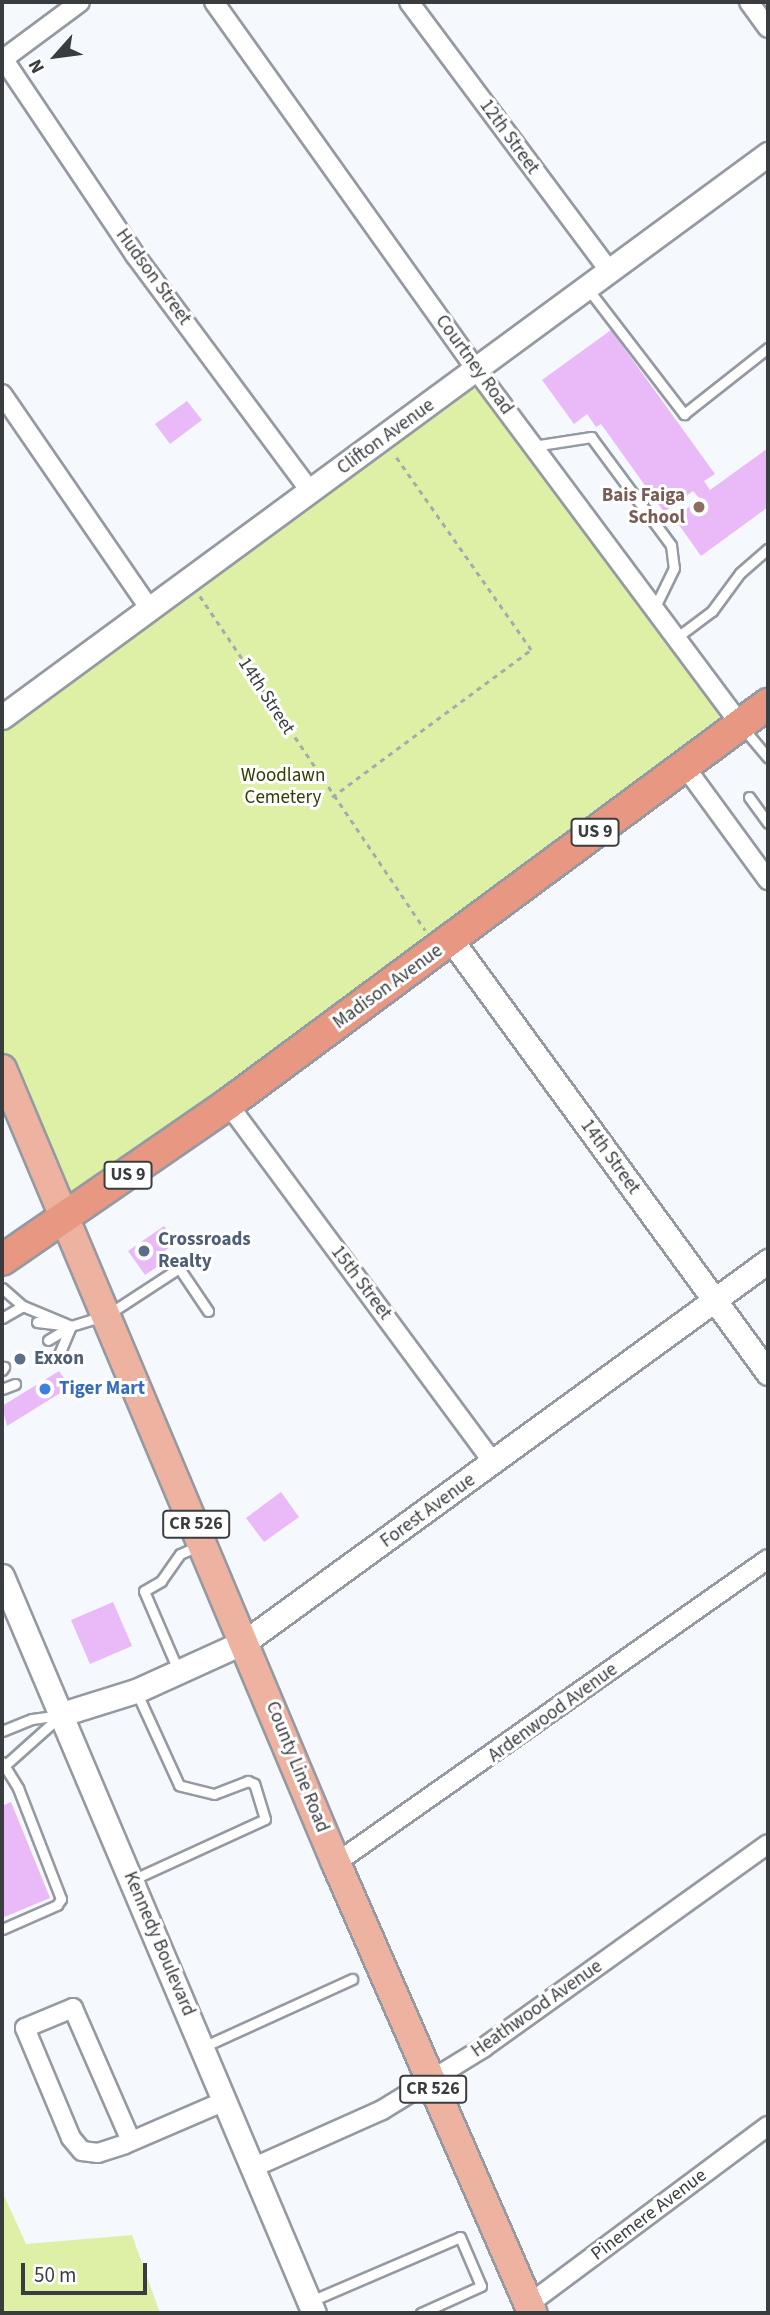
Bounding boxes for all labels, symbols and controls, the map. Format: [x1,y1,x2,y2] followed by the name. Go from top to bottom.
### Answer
[21,21,91,91] north arrow
[22,54,52,78] text: N
[474,95,544,179] street label: 12th Street
[110,224,196,330] street label: Hudson Street
[430,311,518,419] street label: Courtney Road
[333,394,439,480] street label: Clifton Avenue
[602,485,685,529] place label: Bais Faiga School
[691,499,707,515] marker: Bais Faiga School
[233,653,299,739] street label: 14th Street
[241,765,325,809] park label: Woodlawn Cemetery
[570,818,620,846] road number: US 9
[329,940,447,1034] street label: Madison Avenue
[575,1115,645,1199] street label: 14th Street
[104,1160,152,1190] road number: US 9
[158,1229,251,1273] place label: Crossroads Realty
[326,1241,396,1325] street label: 15th Street
[136,1243,152,1259] marker: Crossroads Realty
[34,1348,84,1370] place label: Exxon
[12,1351,28,1367] marker: Exxon
[59,1378,145,1400] place label: Tiger Mart
[37,1381,53,1397] marker: Tiger Mart
[376,1469,480,1553] street label: Forest Avenue
[161,1510,231,1539] road number: CR 526
[484,1658,622,1768] street label: Ardenwood Avenue
[260,1698,334,1836] street label: County Line Road
[118,1868,200,2020] street label: Kennedy Boulevard
[467,1955,607,2063] street label: Heathwood Avenue
[398,2074,468,2104] road number: CR 526
[587,2164,711,2266] street label: Pinemere Avenue
[24,2248,150,2292] scale bar
[34,2260,76,2290] text: 50 m

